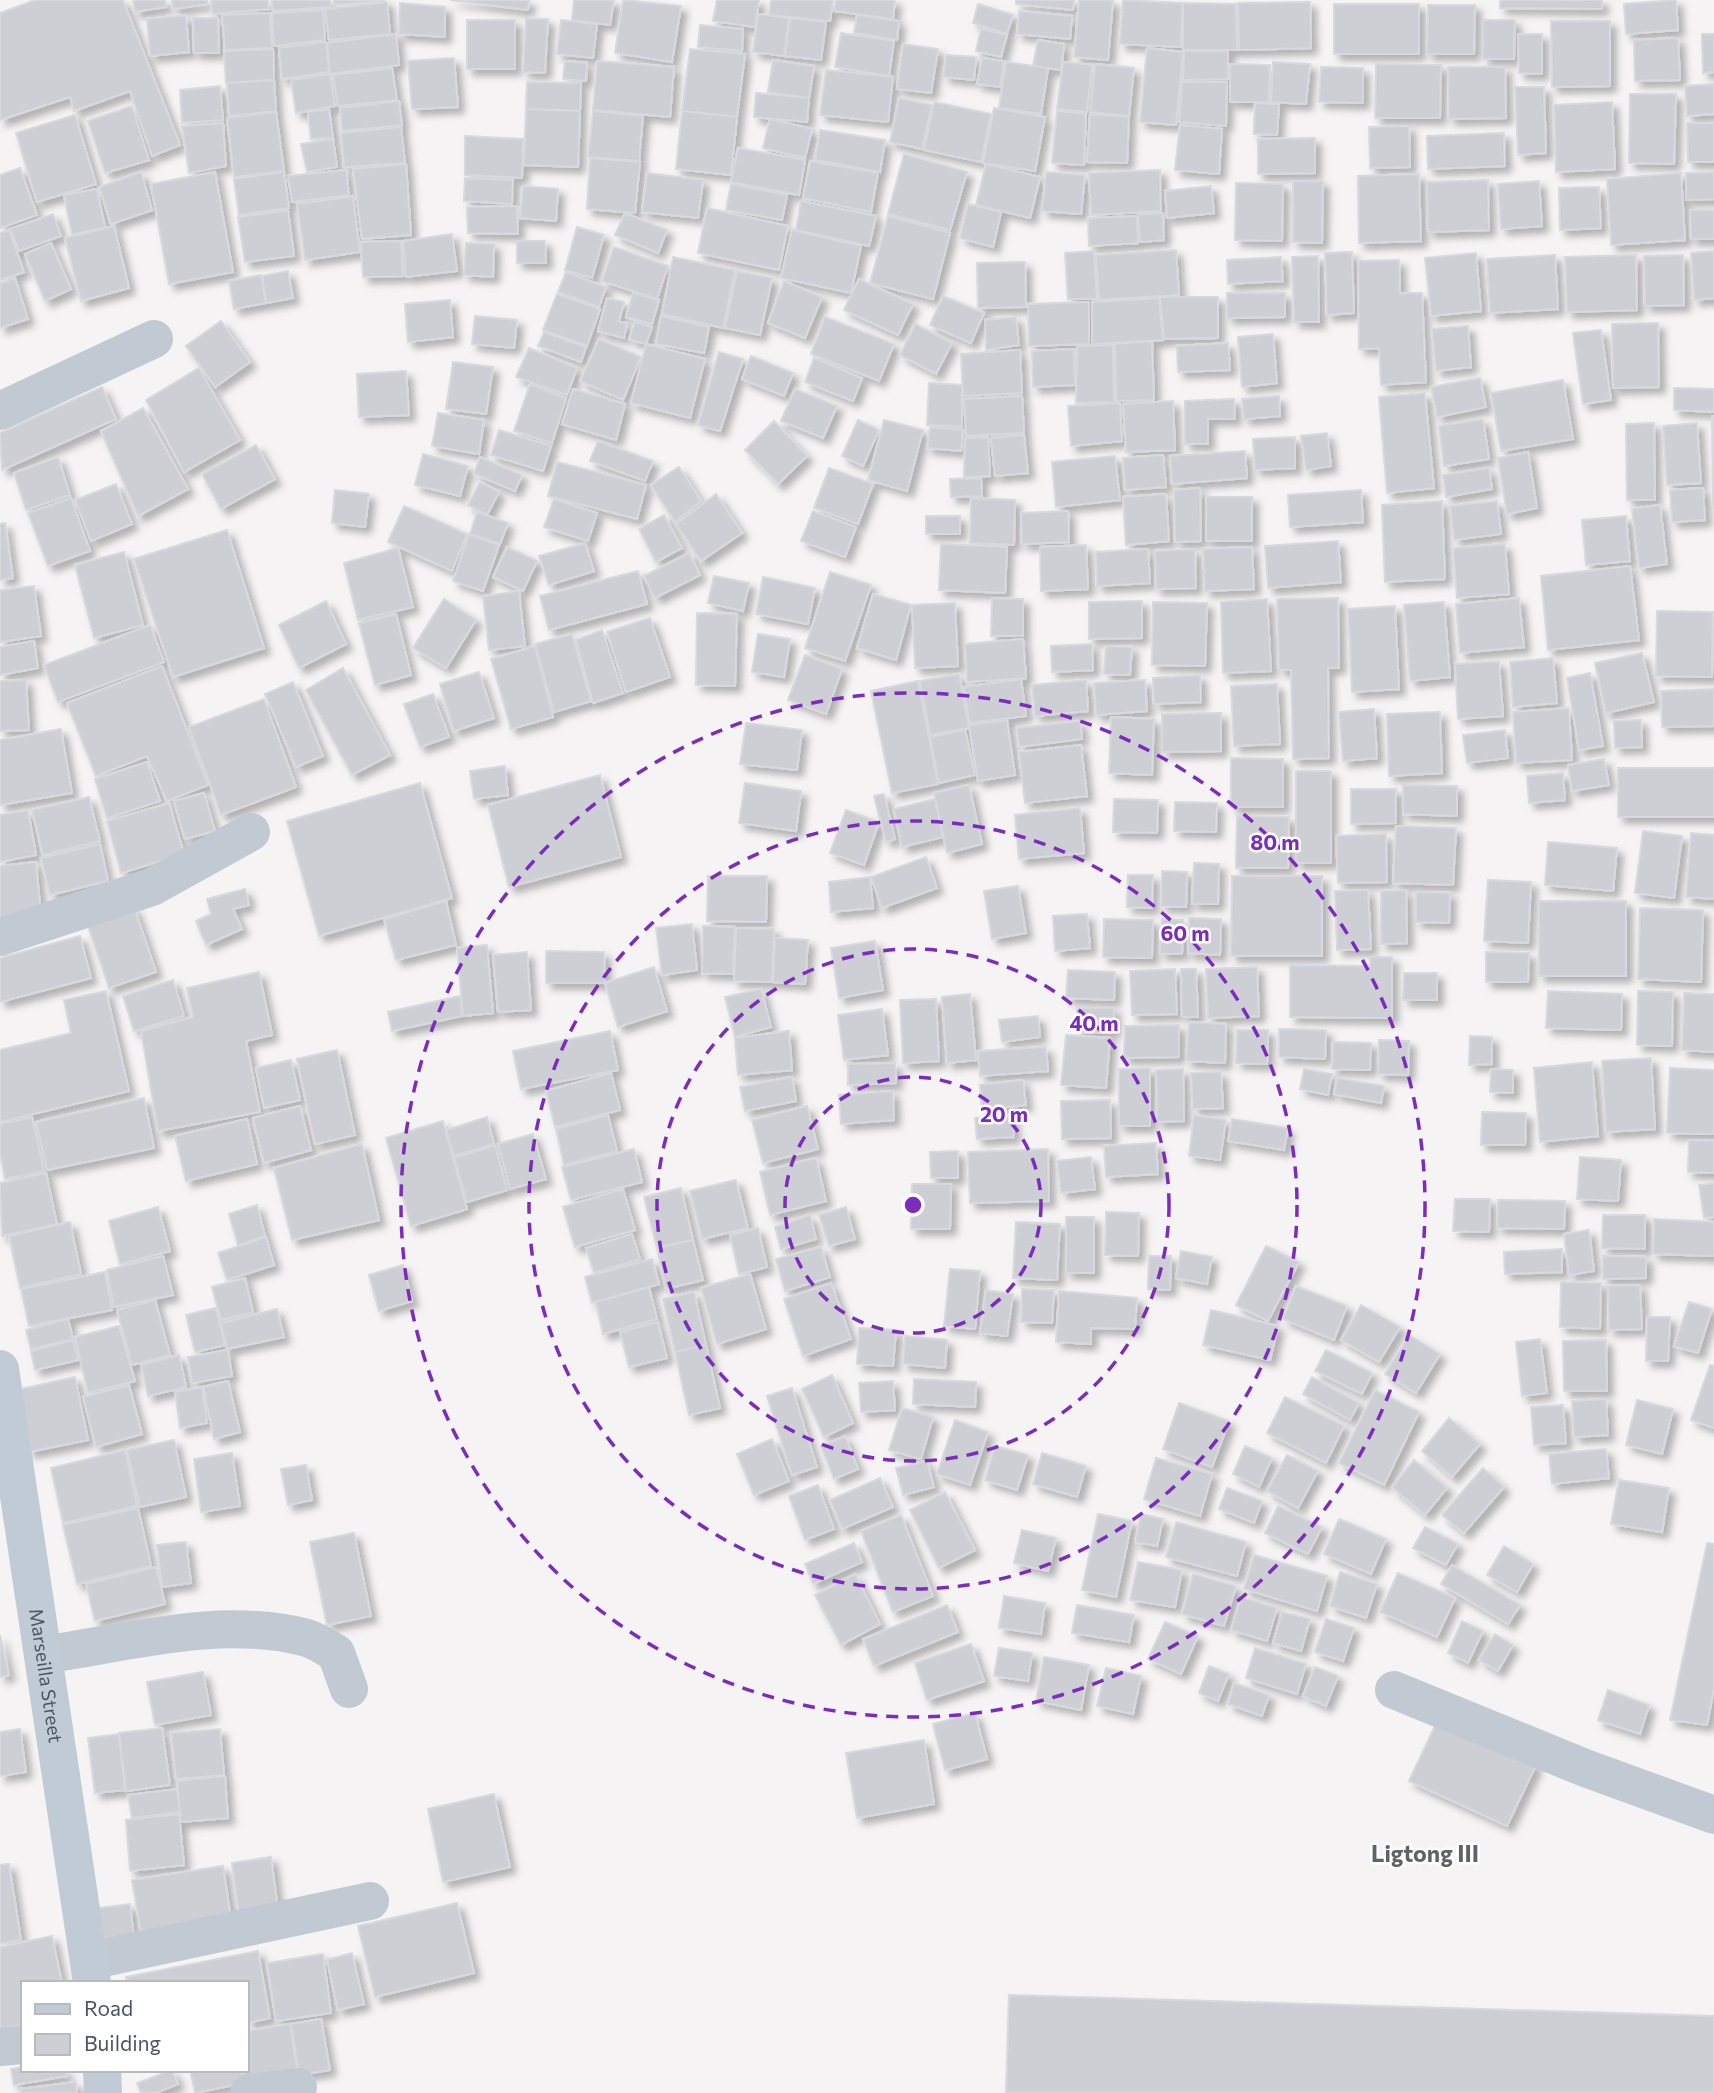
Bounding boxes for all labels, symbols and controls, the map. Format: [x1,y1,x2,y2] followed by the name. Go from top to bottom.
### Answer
[1250,829,1300,854] text: 80 m
[1160,920,1210,945] text: 60 m
[1069,1010,1119,1035] text: 40 m
[980,1101,1028,1126] text: 20 m
[901,1193,925,1217] centre of rings
[25,1607,68,1745] street label: Marseilla Street
[1371,1839,1479,1867] district label: Ligtong III
[21,1981,248,2072] legend
[84,1995,133,2020] text: Road
[84,2030,161,2055] text: Building

